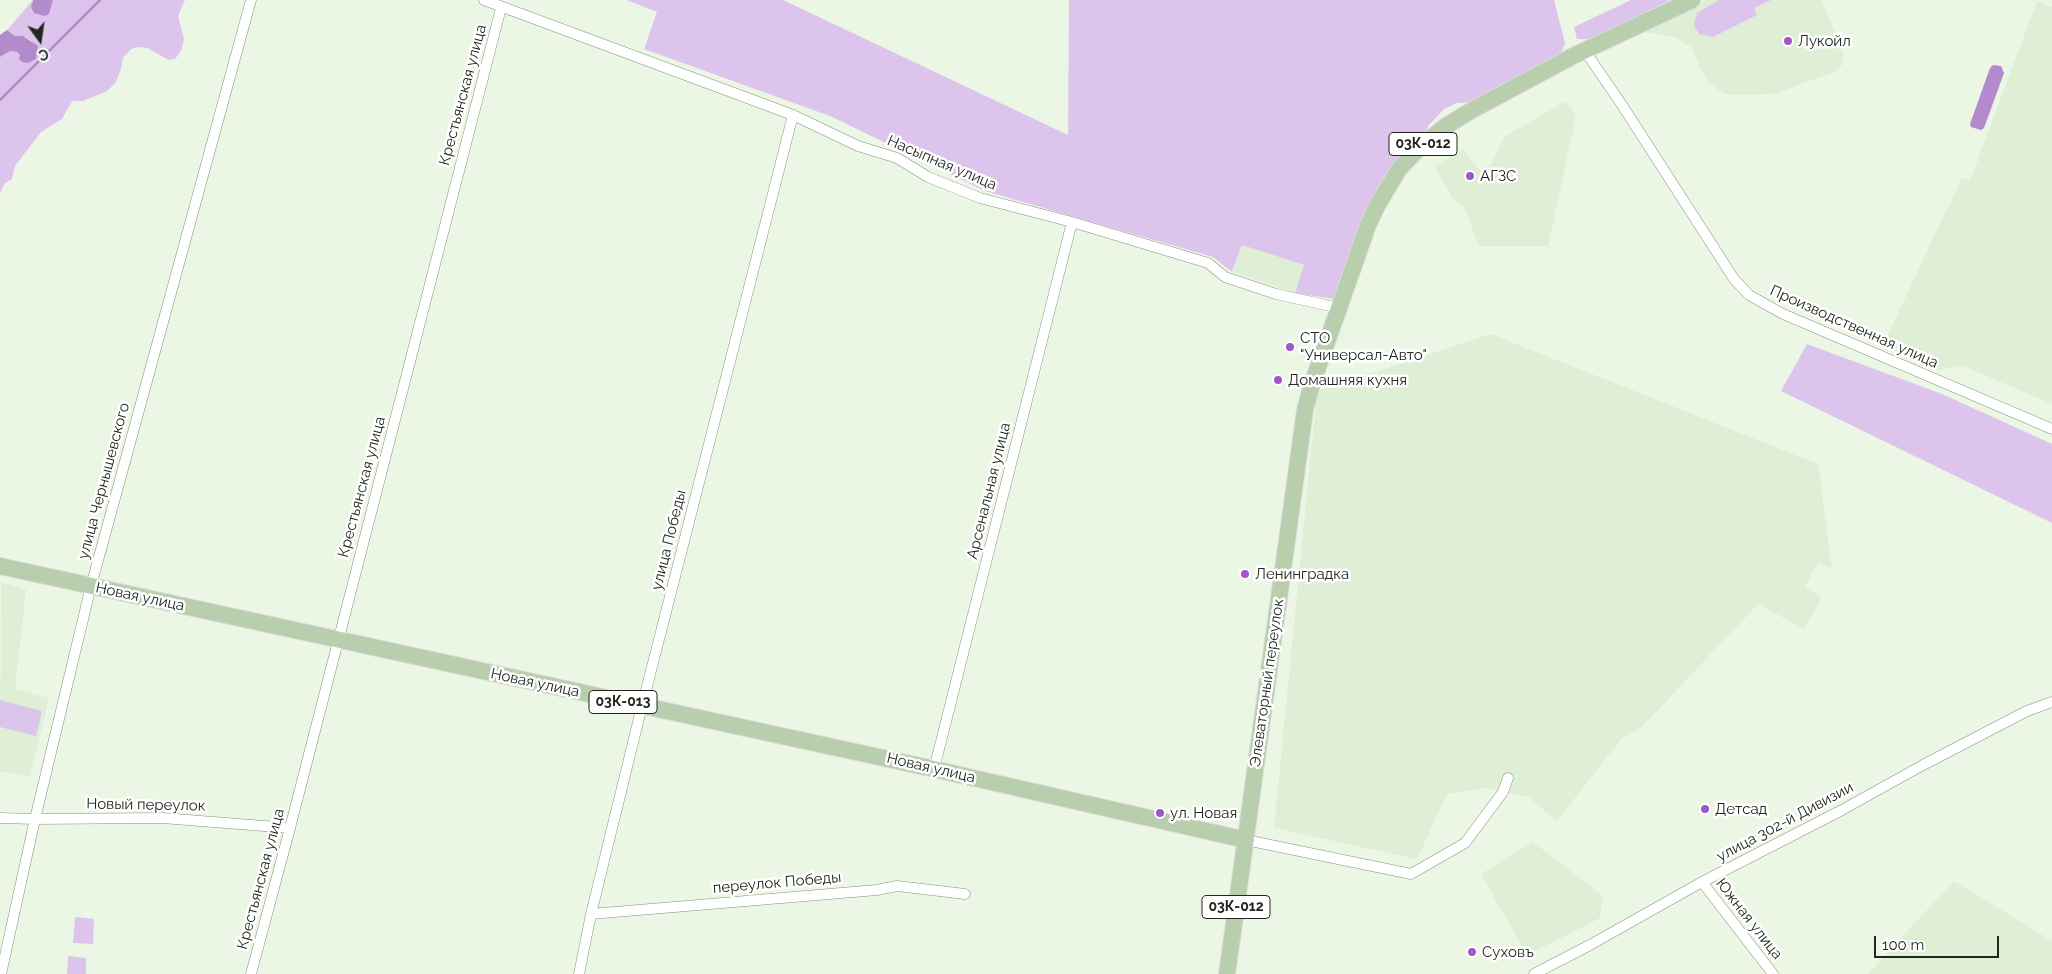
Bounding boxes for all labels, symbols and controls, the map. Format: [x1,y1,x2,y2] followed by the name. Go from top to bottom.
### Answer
[15,15,65,65] north arrow
[436,23,490,167] street label: Крестьянская улица
[1798,32,1851,50] place label: Лукойл
[1782,35,1794,47] marker: Лукойл
[37,46,50,63] text: С
[885,132,999,194] street label: Насыпная улица
[1389,132,1457,156] road number: 03К-012
[1480,167,1516,185] place label: АГЗС
[1464,170,1476,182] marker: АГЗС
[1767,282,1941,372] street label: Производственная улица
[1300,329,1427,364] place label: СТО "Универсал-Авто"
[1284,341,1296,353] marker: СТО "Универсал-Авто"
[1288,371,1407,389] place label: Домашняя кухня
[1272,374,1284,386] marker: Домашняя кухня
[74,401,134,561] street label: улица Чернышевского
[335,415,389,559] street label: Крестьянская улица
[963,421,1015,561] street label: Арсенальная улица
[648,488,690,592] street label: улица Победы
[1255,565,1349,583] place label: Ленинградка
[1239,568,1251,580] marker: Ленинградка
[94,579,186,615] street label: Новая улица
[1246,598,1288,768] street label: Элеваторный переулок
[489,665,581,701] street label: Новая улица
[589,690,657,714] road number: 03К-013
[885,749,977,787] street label: Новая улица
[1714,778,1856,866] street label: улица 302-й Дивизии
[86,795,206,815] street label: Новый переулок
[1715,800,1767,818] place label: Детсад
[1699,803,1711,815] marker: Детсад
[1170,804,1237,822] place label: ул. Новая
[234,807,288,951] street label: Крестьянская улица
[1154,807,1166,819] marker: ул. Новая
[712,868,842,898] street label: переулок Победы
[1712,875,1786,963] street label: Южная улица
[1202,896,1270,919] road number: 03К-012
[1877,926,2002,958] scale bar
[1882,936,1924,954] text: 100 m
[1482,943,1534,961] place label: Суховъ
[1466,946,1478,958] marker: Суховъ

